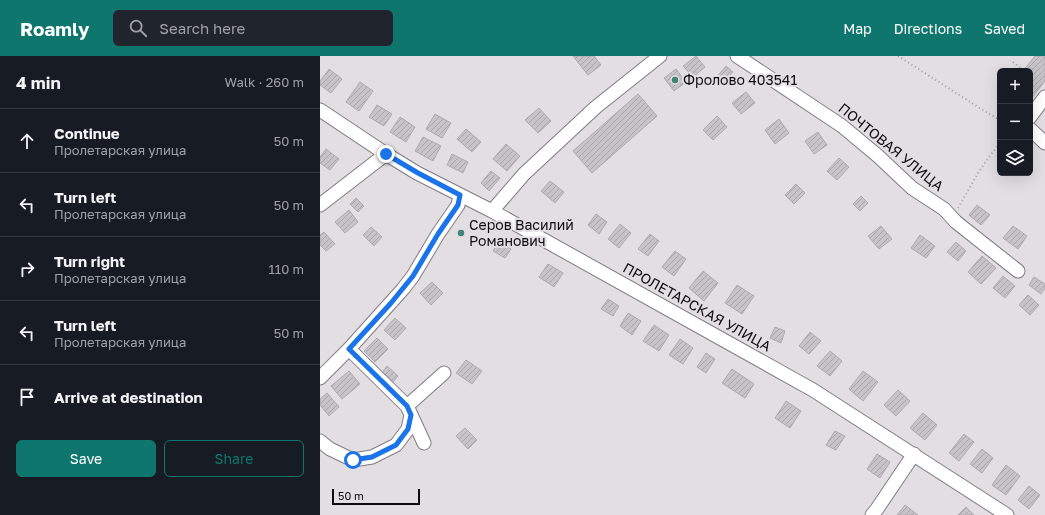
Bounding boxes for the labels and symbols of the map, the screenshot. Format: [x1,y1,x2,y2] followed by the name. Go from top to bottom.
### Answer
[683,71,797,88] place label: Фролово 403541
[670,75,680,85] marker: Фролово 403541
[835,99,948,195] street label: ПОЧТОВАЯ УЛИЦА
[377,145,395,163] route end
[469,216,574,249] place label: Серов Василий Романович
[456,228,466,238] marker: Серов Василий Романович
[620,259,775,355] street label: ПРОЛЕТАРСКАЯ УЛИЦА
[344,451,362,469] route start
[332,487,420,506] scale bar

